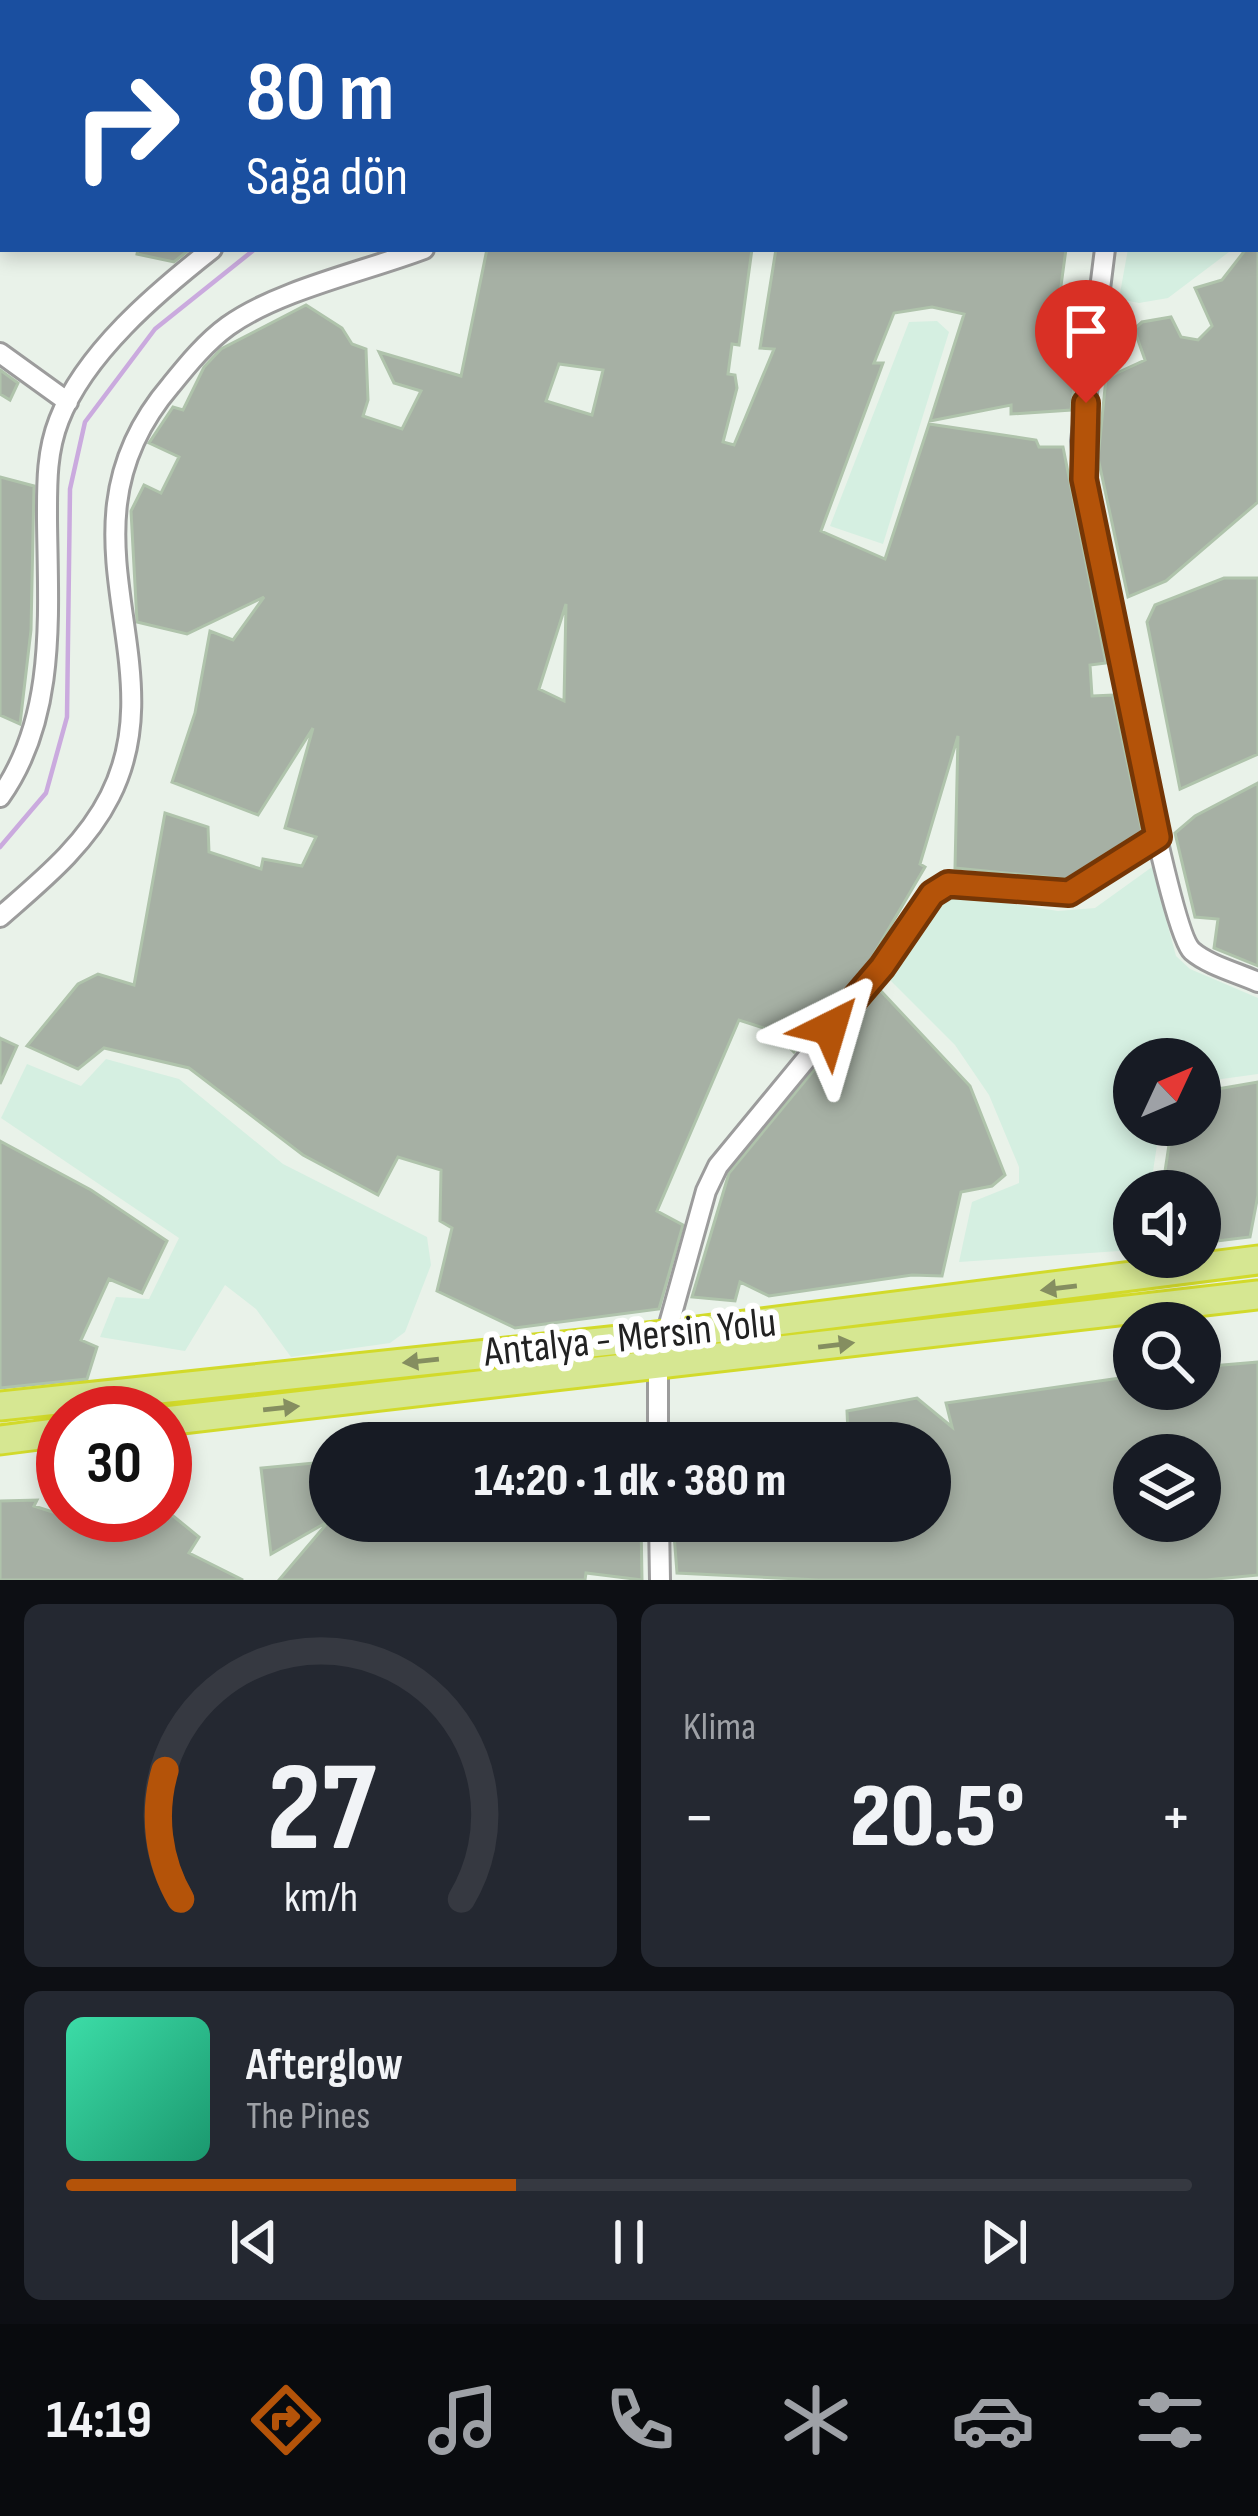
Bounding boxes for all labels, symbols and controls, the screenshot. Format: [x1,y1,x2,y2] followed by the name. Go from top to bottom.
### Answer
[246,43,394,144] text: 80 m
[48,48,204,204] icon: right
[246,145,408,210] text: Sağa dön
[1035,280,1137,403] pin
[1053,298,1119,364] icon: arrive
[767,965,893,1091] position arrow
[1113,1038,1221,1146] north arrow
[1113,1038,1221,1542] map controls
[1113,1170,1221,1278] button: sound
[1040,1278,1077,1297] one-way arrow
[481,1297,778,1379] street label: Antalya - Mersin Yolu
[1113,1302,1221,1410] button: search
[818,1335,855,1354] one-way arrow
[402,1352,439,1371] one-way arrow
[36,1386,192,1542] speed limit sign: 30
[263,1399,300,1418] one-way arrow
[1113,1434,1221,1542] button: layers
[474,1454,786,1509] text: 14:20 · 1 dk · 380 m
[683,1704,756,1751] text: Klima
[266,1736,376,1885] text: 27
[850,1764,1025,1872] text: 20.5°
[683,1779,715,1858] text: −
[1160,1779,1192,1858] text: +
[283,1871,358,1923] text: km/h
[246,2038,403,2093] text: Afterglow
[246,2093,370,2140] text: The Pines
[221,2209,287,2275] icon: previous
[596,2209,662,2275] icon: pause
[971,2209,1037,2275] icon: next
[244,2378,328,2462] icon: directions
[421,2378,505,2462] icon: music
[598,2378,682,2462] icon: phone
[774,2378,858,2462] icon: climate
[951,2378,1035,2462] icon: car
[1128,2378,1212,2462] icon: filters
[46,2388,152,2453] text: 14:19

